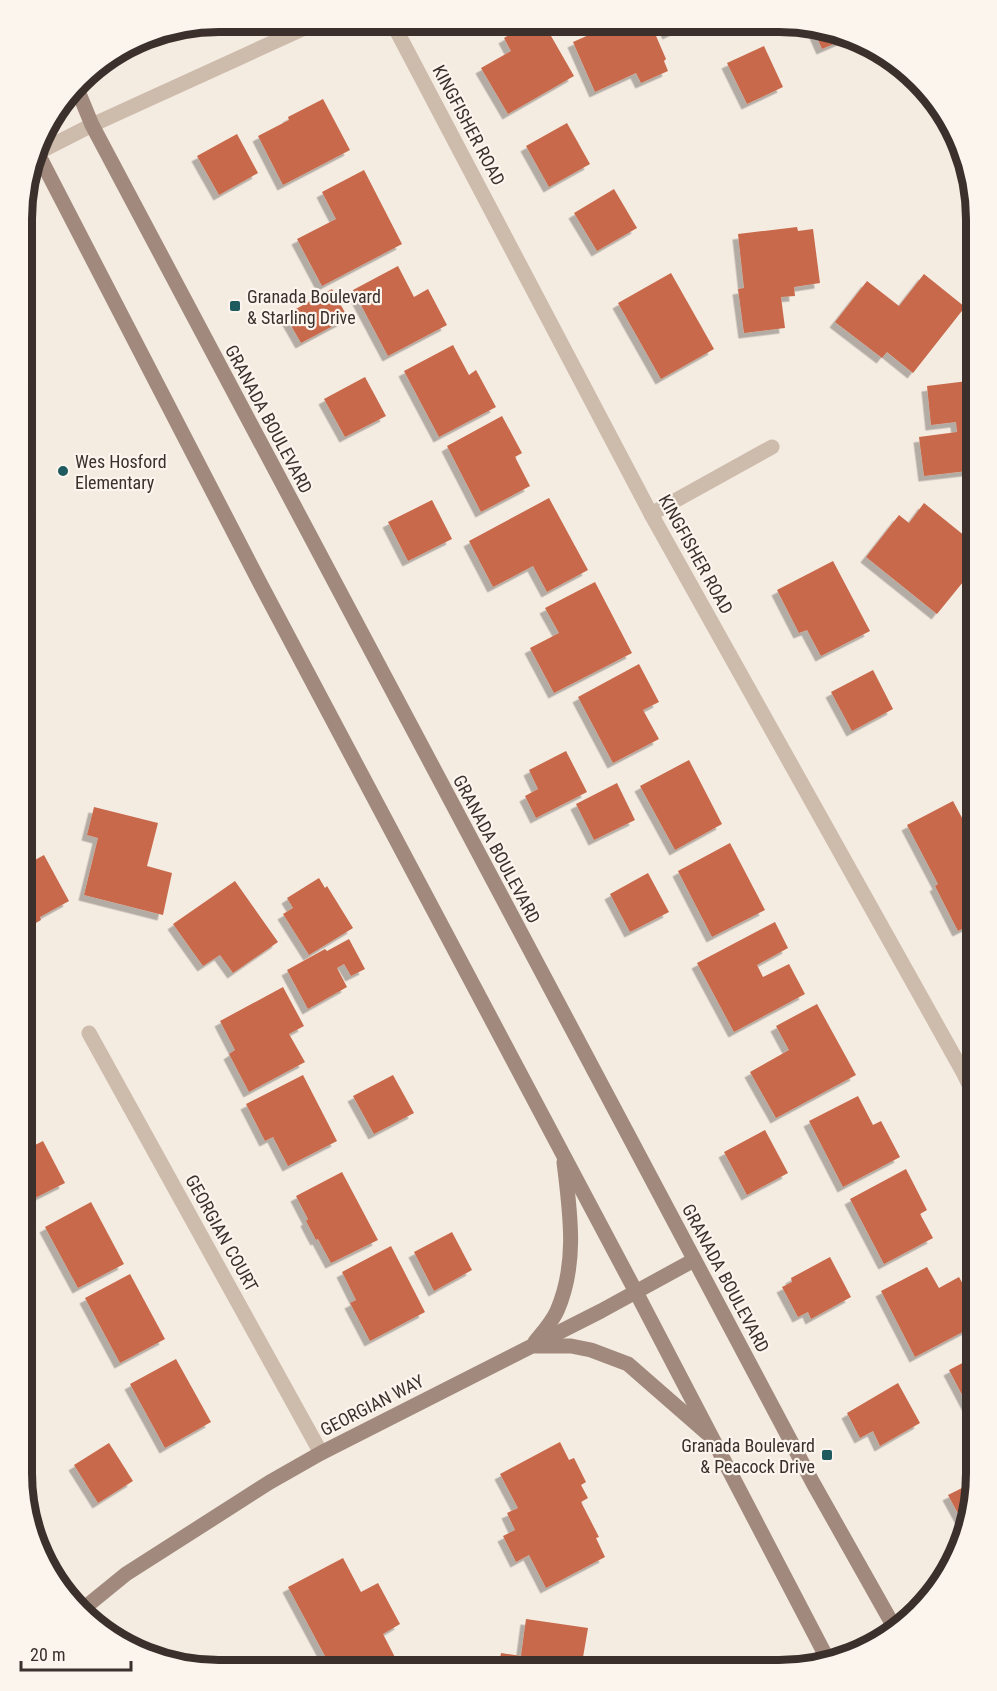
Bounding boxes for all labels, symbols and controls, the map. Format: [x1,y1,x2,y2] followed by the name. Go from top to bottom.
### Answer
[428,61,510,189] street label: KINGFISHER ROAD
[247,286,381,328] place label: Granada Boulevard & Starling Drive
[228,299,242,313] marker: Granada Boulevard & Starling Drive
[221,341,317,497] street label: GRANADA BOULEVARD
[75,451,167,493] place label: Wes Hosford Elementary
[56,464,70,478] marker: Wes Hosford Elementary
[655,491,737,617] street label: KINGFISHER ROAD
[449,771,545,927] street label: GRANADA BOULEVARD
[181,1171,263,1295] street label: GEORGIAN COURT
[678,1200,774,1356] street label: GRANADA BOULEVARD
[317,1370,428,1440] street label: GEORGIAN WAY
[681,1435,815,1477] place label: Granada Boulevard & Peacock Drive
[820,1448,834,1462] marker: Granada Boulevard & Peacock Drive
[21,1634,130,1672] scale bar
[30,1644,65,1665] text: 20 m

